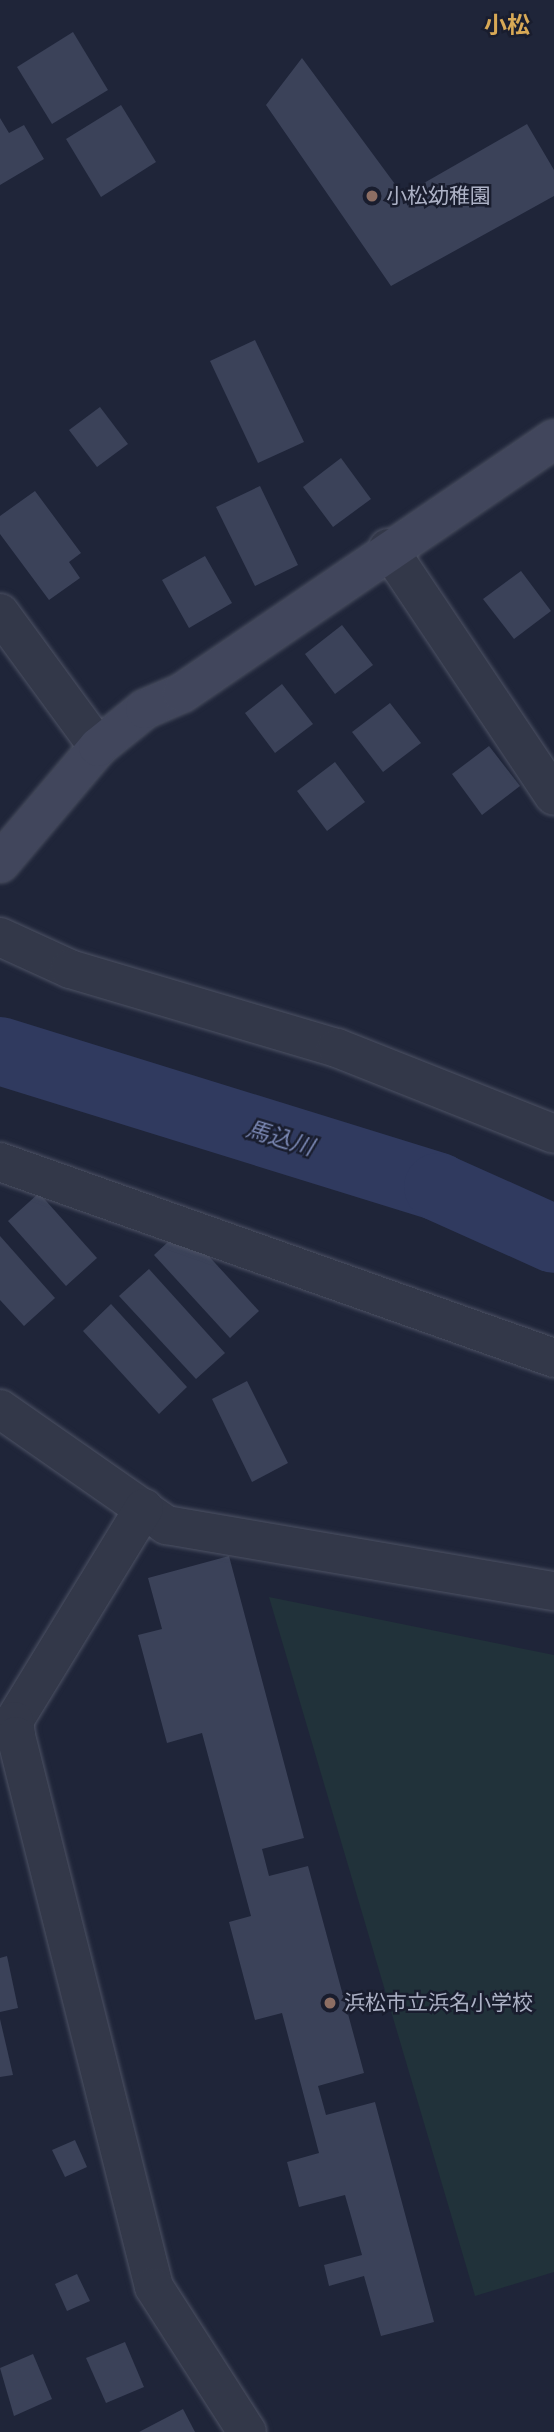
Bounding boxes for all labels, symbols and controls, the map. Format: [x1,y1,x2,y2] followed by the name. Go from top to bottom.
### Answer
[484,11,530,39] district label: 小松
[386,183,491,209] place label: 小松幼稚園
[364,188,380,204] marker: 小松幼稚園
[243,1115,317,1161] water label: 馬込川
[344,1990,533,2016] place label: 浜松市立浜名小学校
[322,1995,338,2011] marker: 浜松市立浜名小学校

